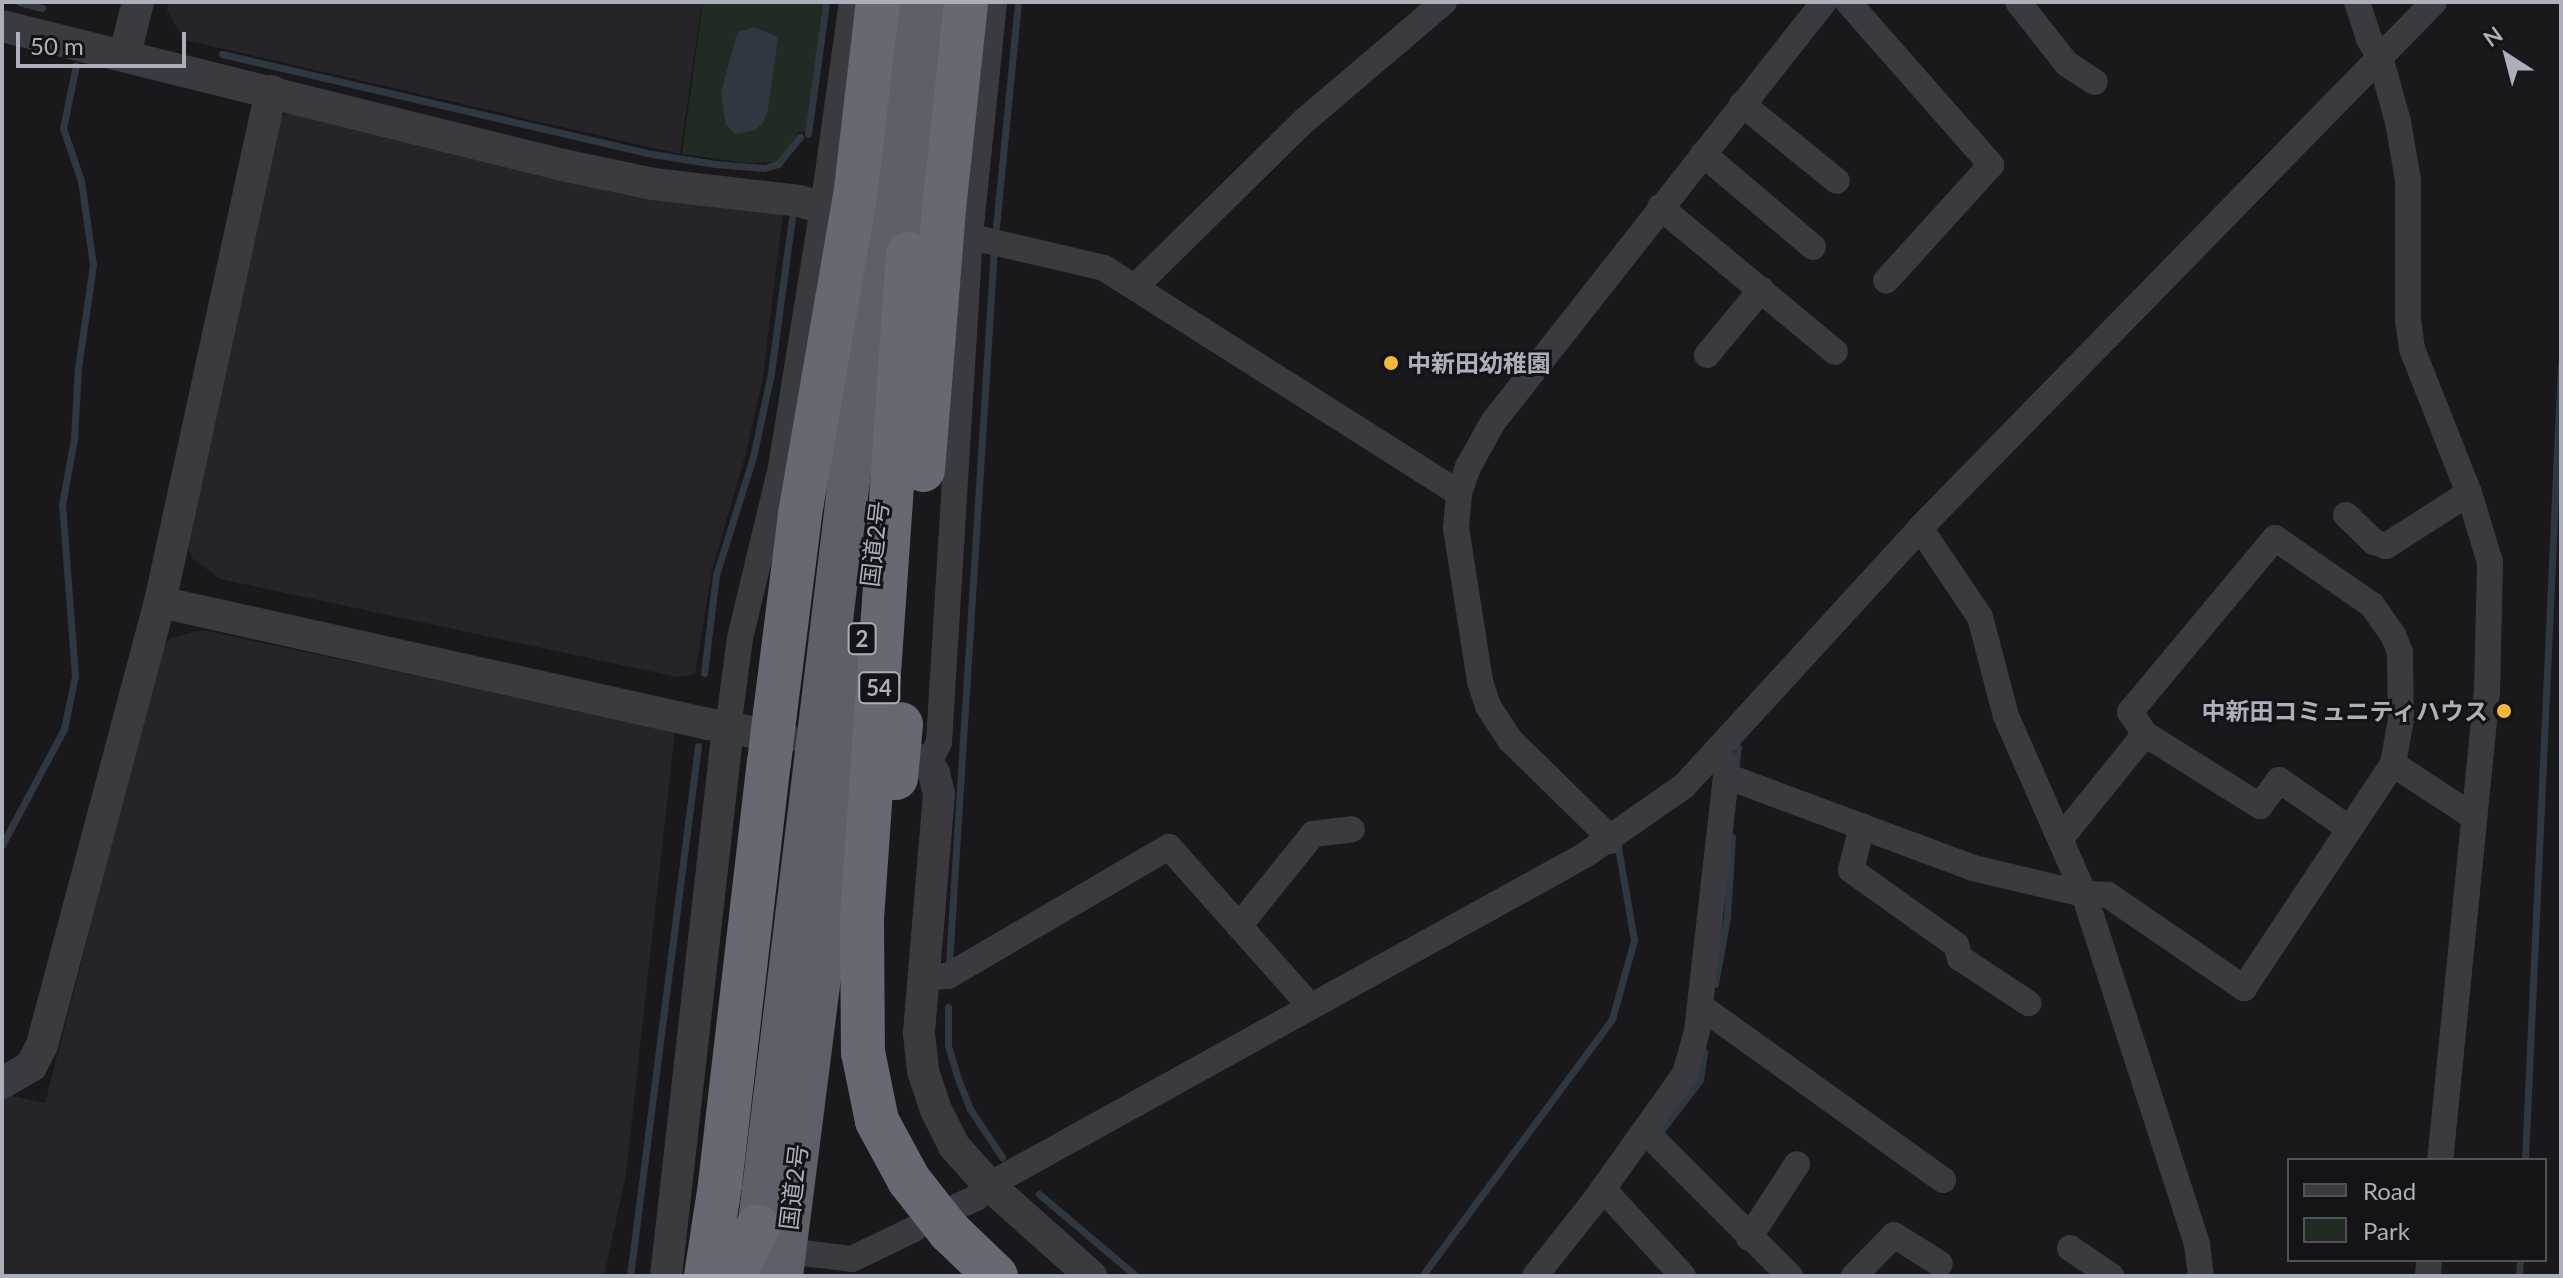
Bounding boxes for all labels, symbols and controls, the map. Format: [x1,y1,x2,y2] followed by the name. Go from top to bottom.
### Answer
[20,16,190,66] scale bar
[2467,16,2547,96] north arrow
[2478,20,2507,52] text: N
[30,31,84,60] text: 50 m
[1407,349,1551,377] place label: 中新田幼稚園
[1382,354,1400,372] marker: 中新田幼稚園
[854,500,894,588] street label: 国道2号
[846,621,878,657] road number: 2
[857,670,901,706] road number: 54
[2200,697,2488,725] place label: 中新田コミュニティハウス
[2495,702,2513,720] marker: 中新田コミュニティハウス
[773,1143,813,1231] street label: 国道2号
[2287,1158,2547,1262] legend
[2363,1176,2416,1205] text: Road
[2363,1216,2410,1245] text: Park

